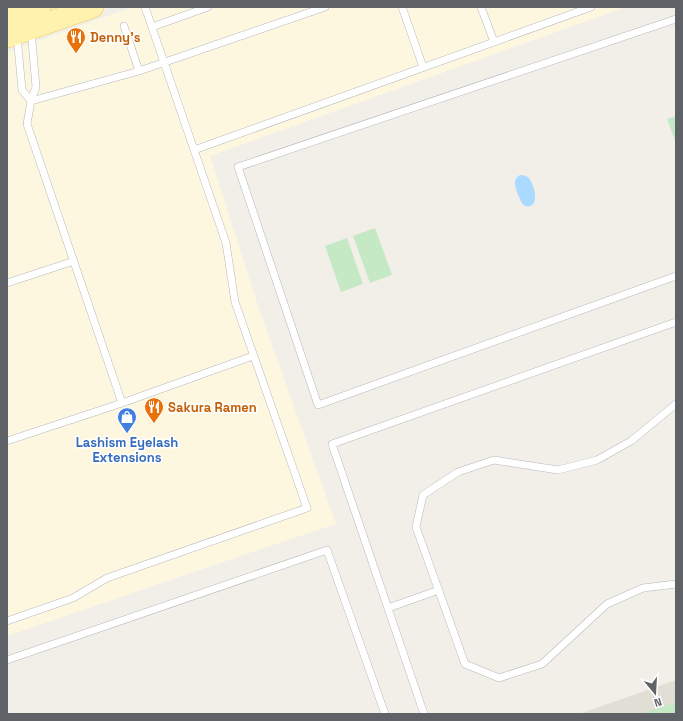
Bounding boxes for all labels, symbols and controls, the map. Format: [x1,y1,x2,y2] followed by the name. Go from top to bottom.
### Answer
[65,26,87,54] restaurant icon: Denny's
[90,29,141,46] place label: Denny's
[143,396,165,424] restaurant icon: Sakura Ramen
[168,399,257,416] place label: Sakura Ramen
[116,406,138,434] shop icon: Lashism Eyelash Extensions
[76,434,178,466] place label: Lashism Eyelash Extensions
[635,673,675,713] north arrow
[652,695,664,710] text: N

